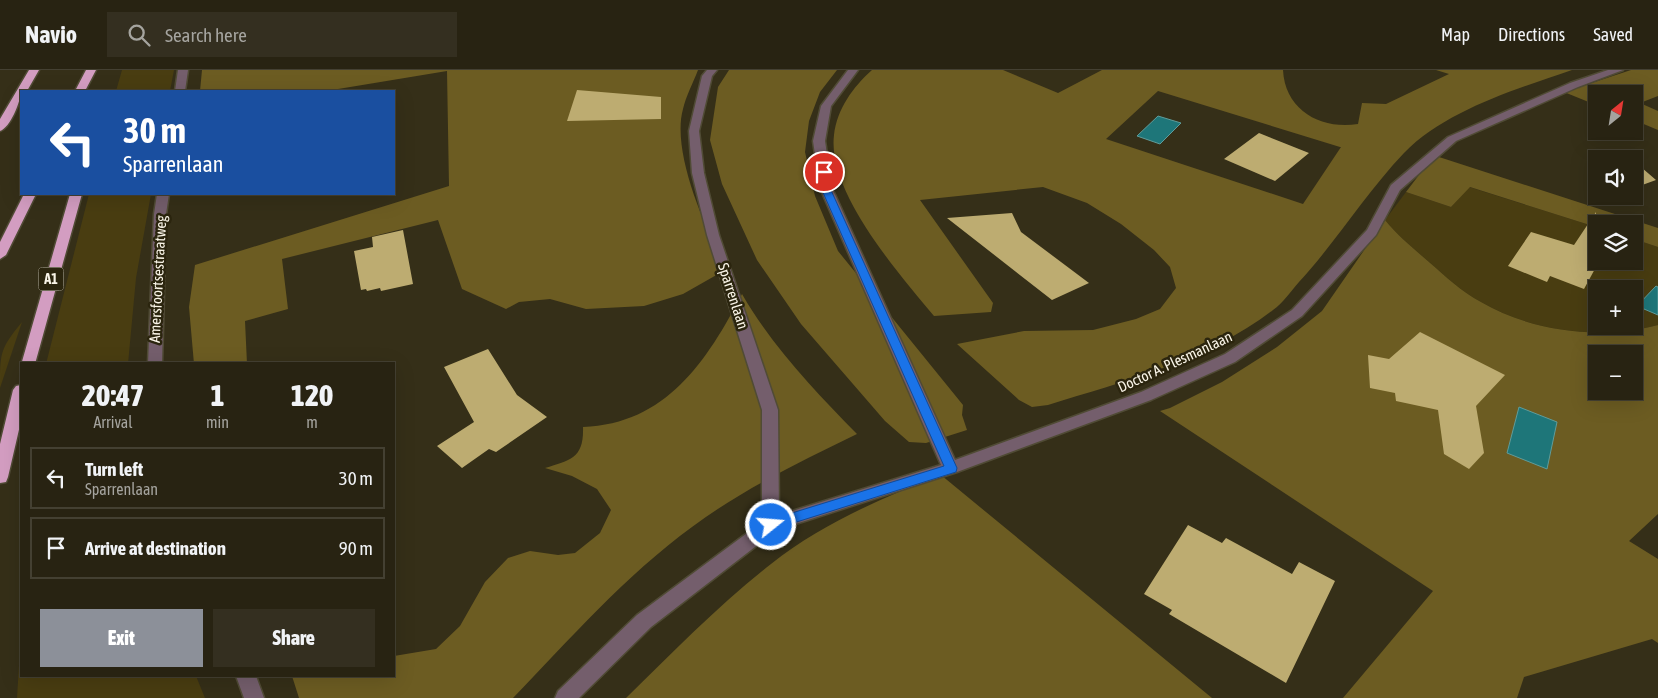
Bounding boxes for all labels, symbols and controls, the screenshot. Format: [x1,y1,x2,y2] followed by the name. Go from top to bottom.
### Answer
[107,12,457,57] search box
[25,21,77,48] text: Navio
[125,21,153,49] icon: search
[165,24,247,46] text: Search here
[1441,24,1470,45] text: Map
[1498,24,1565,45] text: Directions
[1593,24,1633,45] text: Saved
[1588,85,1642,140] north arrow
[1588,85,1643,400] map controls
[40,110,105,175] icon: left
[123,110,186,150] text: 30 m
[1588,150,1643,205] button: sound
[123,151,224,177] text: Sparrenlaan
[803,151,845,193] pin
[810,158,838,186] icon: arrive
[146,214,169,343] street label: Amersfoortsestraatweg
[1588,215,1643,270] button: layers
[715,261,752,331] street label: Sparrenlaan
[38,268,64,290] road number: A1
[1588,280,1643,335] button: +
[1115,328,1235,396] street label: Doctor A. Plesmanlaan
[1588,345,1643,400] button: −
[82,378,144,412] text: 20:47
[210,378,225,412] text: 1
[291,378,333,412] text: 120
[93,413,133,431] text: Arrival
[206,413,229,431] text: min
[306,413,318,431] text: m
[85,458,143,480] text: Turn left
[42,464,70,492] icon: left
[339,467,373,489] text: 30 m
[85,480,158,498] text: Sparrenlaan
[744,498,796,550] position arrow
[42,534,70,562] icon: arrive
[85,537,226,559] text: Arrive at destination
[339,537,373,559] text: 90 m
[40,609,203,667] button: Exit
[213,609,375,667] button: Share

